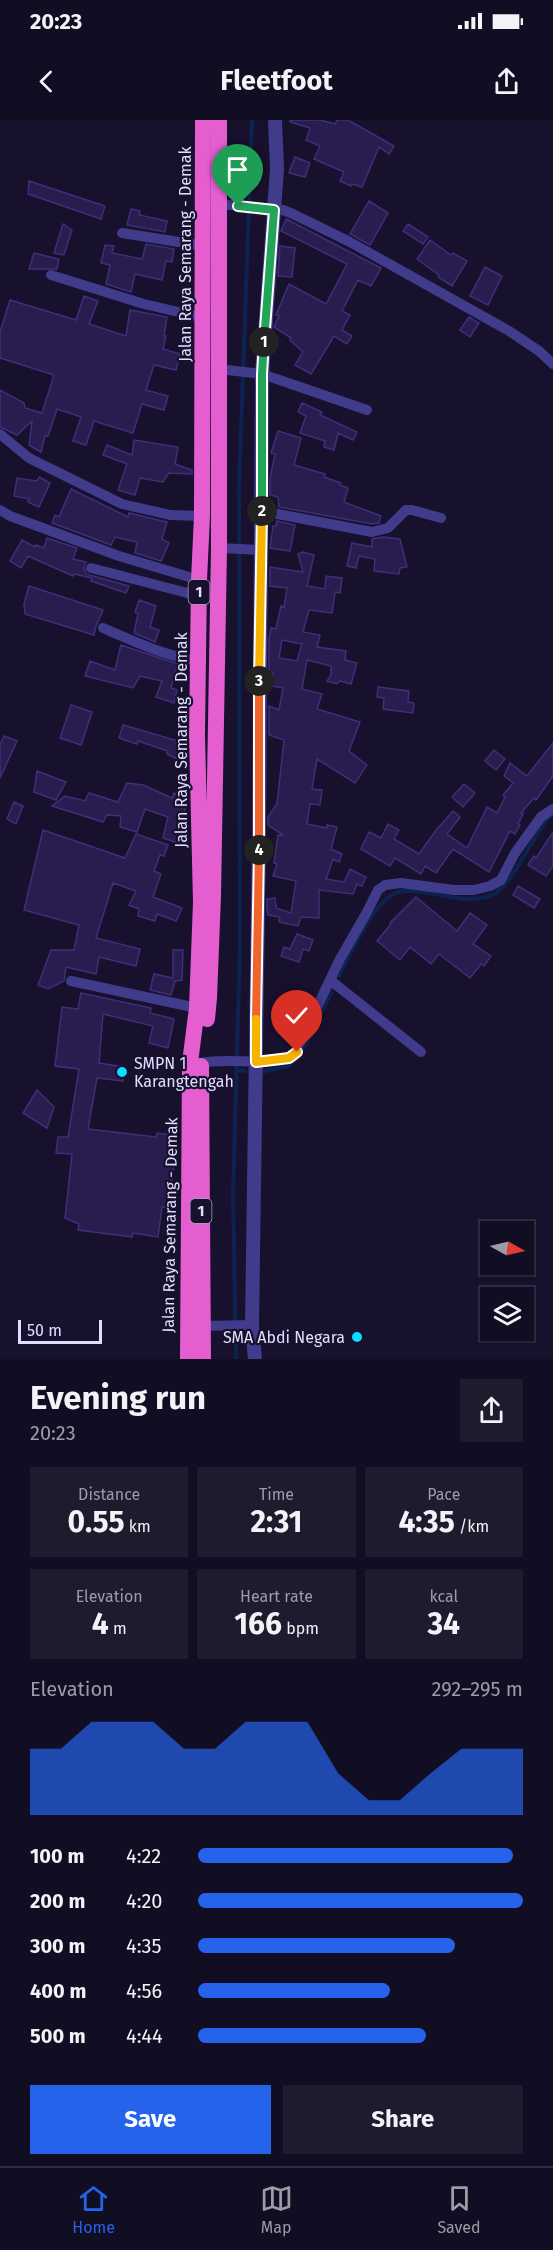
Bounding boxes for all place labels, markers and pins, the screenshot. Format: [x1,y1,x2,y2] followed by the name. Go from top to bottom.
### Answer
[212,144,263,206] pin
[249,327,279,357] pin: 1
[247,496,277,526] pin: 2
[244,666,274,696] pin: 3
[244,835,274,865] pin: 4
[271,990,322,1052] pin
[134,1054,234,1091] place label: SMPN 1 Karangtengah
[115,1065,129,1079] marker: SMPN 1 Karangtengah
[223,1328,345,1347] place label: SMA Abdi Negara
[350,1330,364,1344] marker: SMA Abdi Negara

